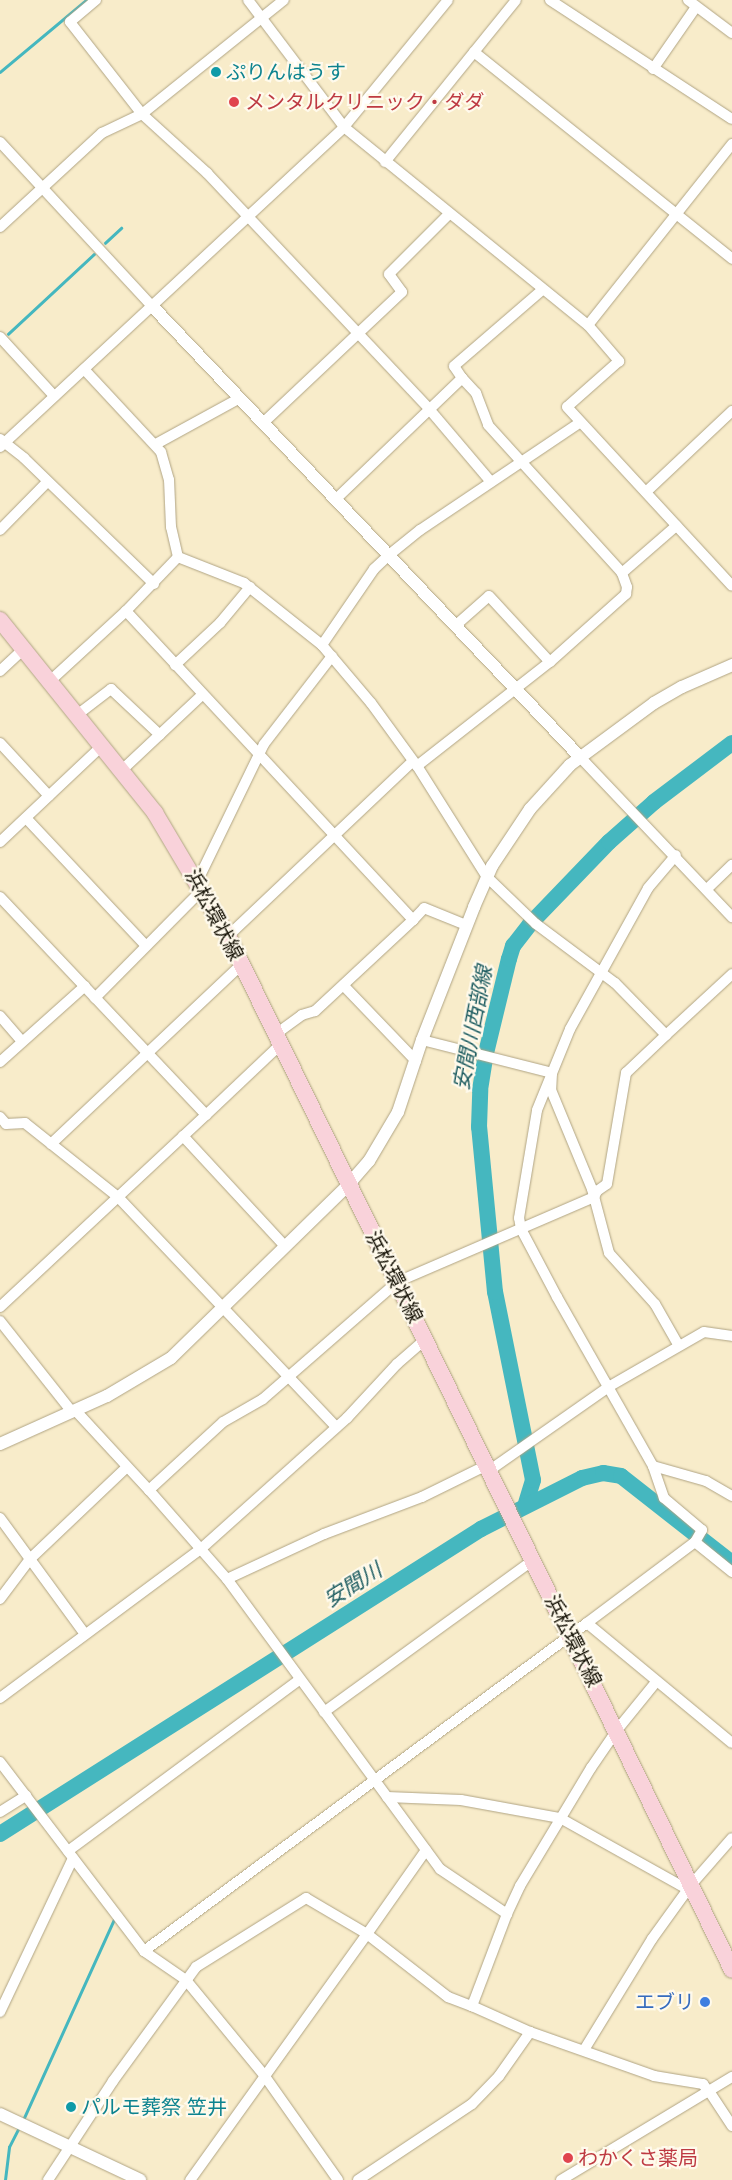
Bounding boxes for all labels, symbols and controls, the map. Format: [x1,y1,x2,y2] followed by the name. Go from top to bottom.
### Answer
[226,60,346,84] place label: ぷりんはうす
[210,66,222,78] marker: ぷりんはうす
[245,90,485,114] place label: メンタルクリニック・ダダ
[227,95,241,109] marker: メンタルクリニック・ダダ
[180,865,248,965] street label: 浜松環状線
[449,964,497,1092] water label: 安間川西部線
[361,1227,427,1327] street label: 浜松環状線
[320,1558,386,1612] water label: 安間川
[540,1591,606,1691] street label: 浜松環状線
[635,1990,695,2014] place label: エブリ
[699,1996,711,2008] marker: エブリ
[81,2095,227,2119] place label: パルモ葬祭 笠井
[65,2101,77,2113] marker: パルモ葬祭 笠井
[578,2146,698,2170] place label: わかくさ薬局
[562,2152,574,2164] marker: わかくさ薬局

